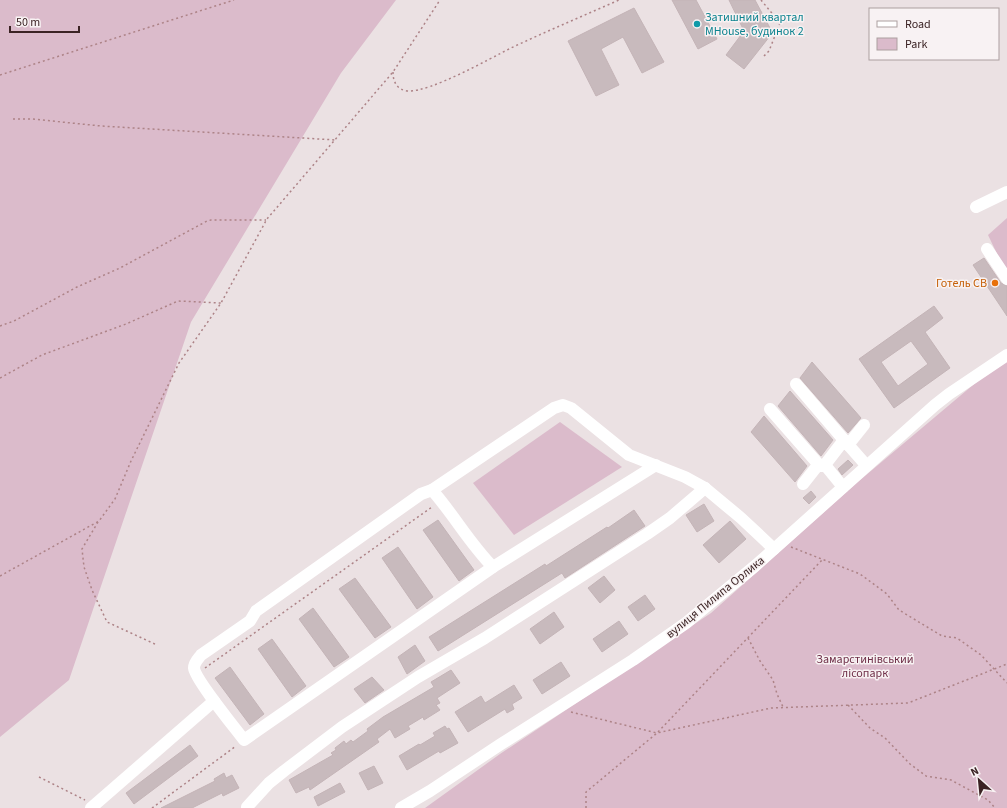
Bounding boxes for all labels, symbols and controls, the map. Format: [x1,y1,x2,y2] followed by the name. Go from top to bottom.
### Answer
[10,8,79,34] scale bar
[869,8,999,60] legend
[705,9,804,40] place label: Затишний квартал MHouse, будинок 2
[16,14,40,31] text: 50 m
[905,16,931,33] text: Road
[692,19,702,29] marker: Затишний квартал MHouse, будинок 2
[905,36,927,53] text: Park
[936,275,987,292] place label: Готель СВ
[990,278,1000,288] marker: Готель СВ
[662,552,768,643] street label: вулиця Пилипа Орлика
[816,651,914,682] park label: Замарстинівський лісопарк
[959,760,999,800] north arrow
[968,763,981,780] text: N

